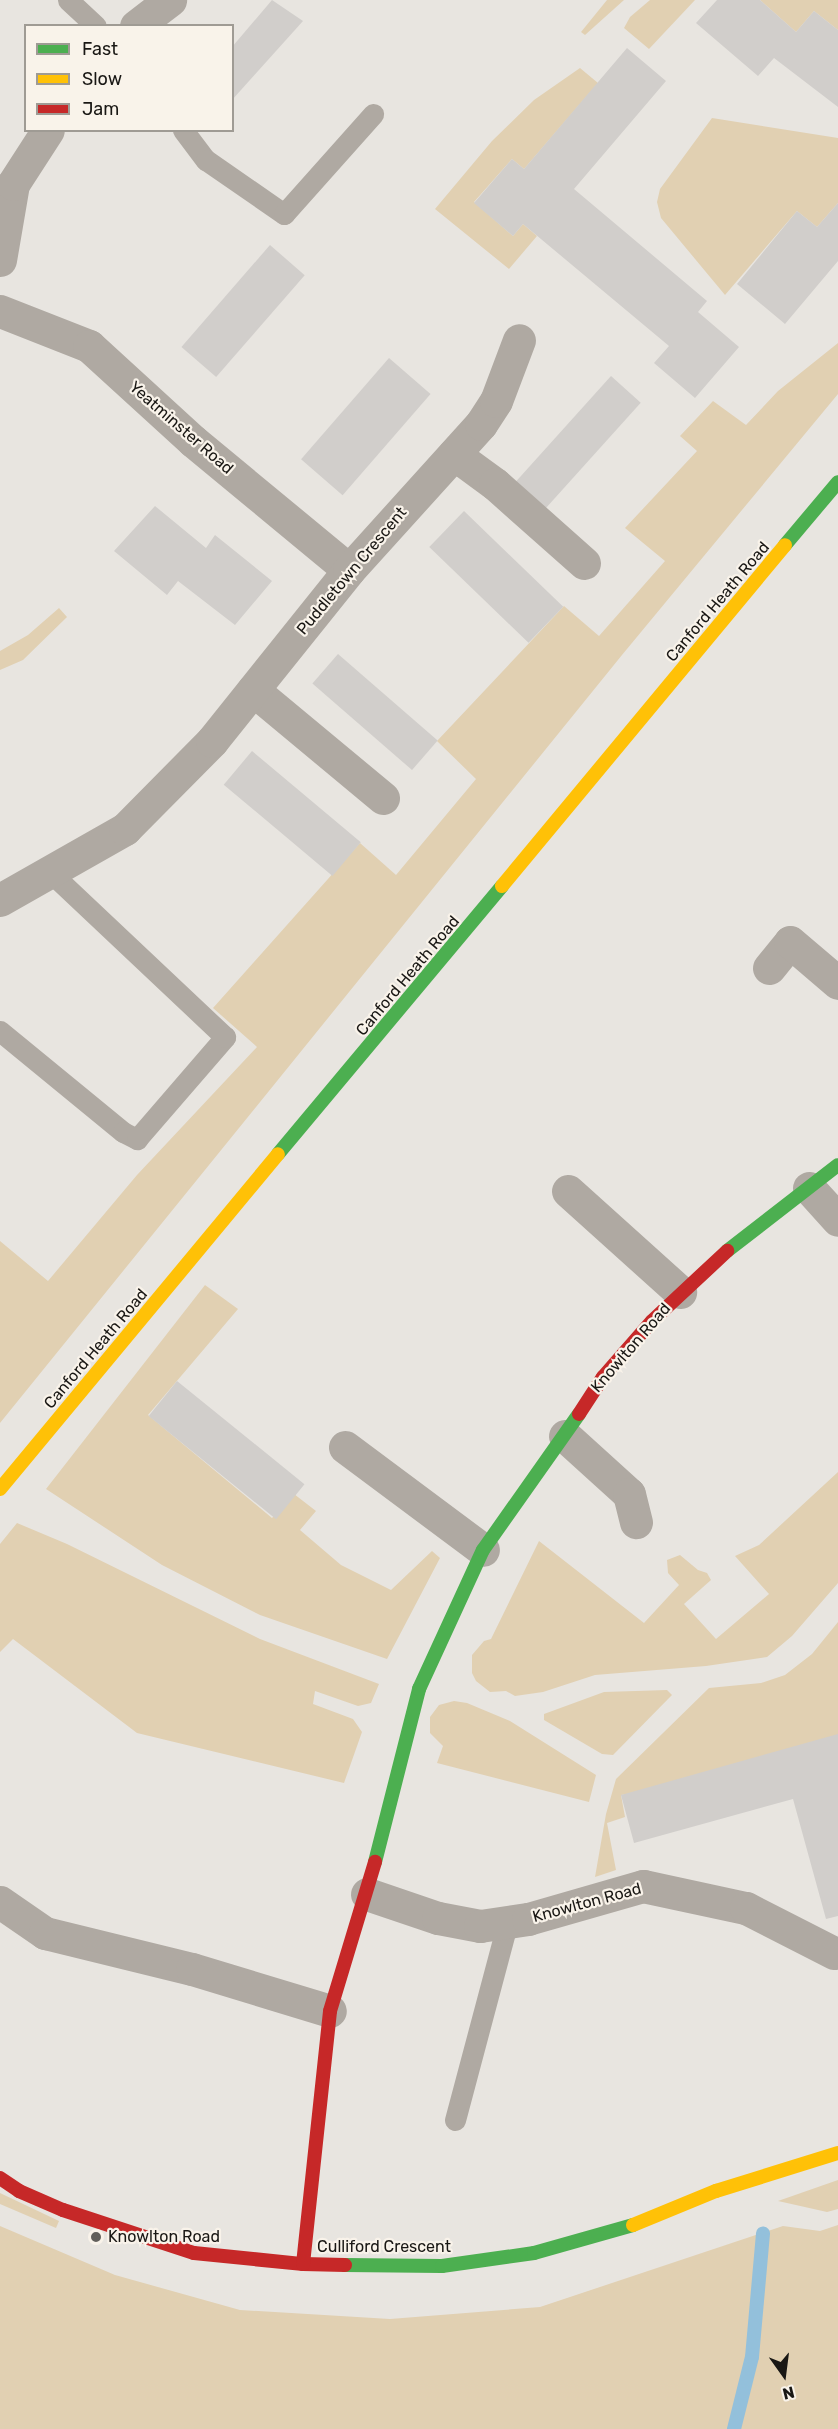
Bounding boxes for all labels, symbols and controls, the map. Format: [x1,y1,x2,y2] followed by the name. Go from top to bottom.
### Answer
[24,24,234,132] legend
[82,38,118,60] text: Fast
[82,68,122,90] text: Slow
[82,98,119,120] text: Jam
[125,377,237,479] street label: Yeatminster Road
[293,503,411,639] street label: Puddletown Crescent
[662,538,774,666] street label: Canford Heath Road
[352,912,464,1040] street label: Canford Heath Road
[40,1285,152,1413] street label: Canford Heath Road
[587,1299,675,1397] street label: Knowlton Road
[530,1879,644,1927] street label: Knowlton Road
[108,2227,220,2247] place label: Knowlton Road
[89,2230,103,2244] marker: Knowlton Road
[317,2237,451,2257] street label: Culliford Crescent
[754,2345,814,2405] north arrow
[781,2382,796,2404] text: N

